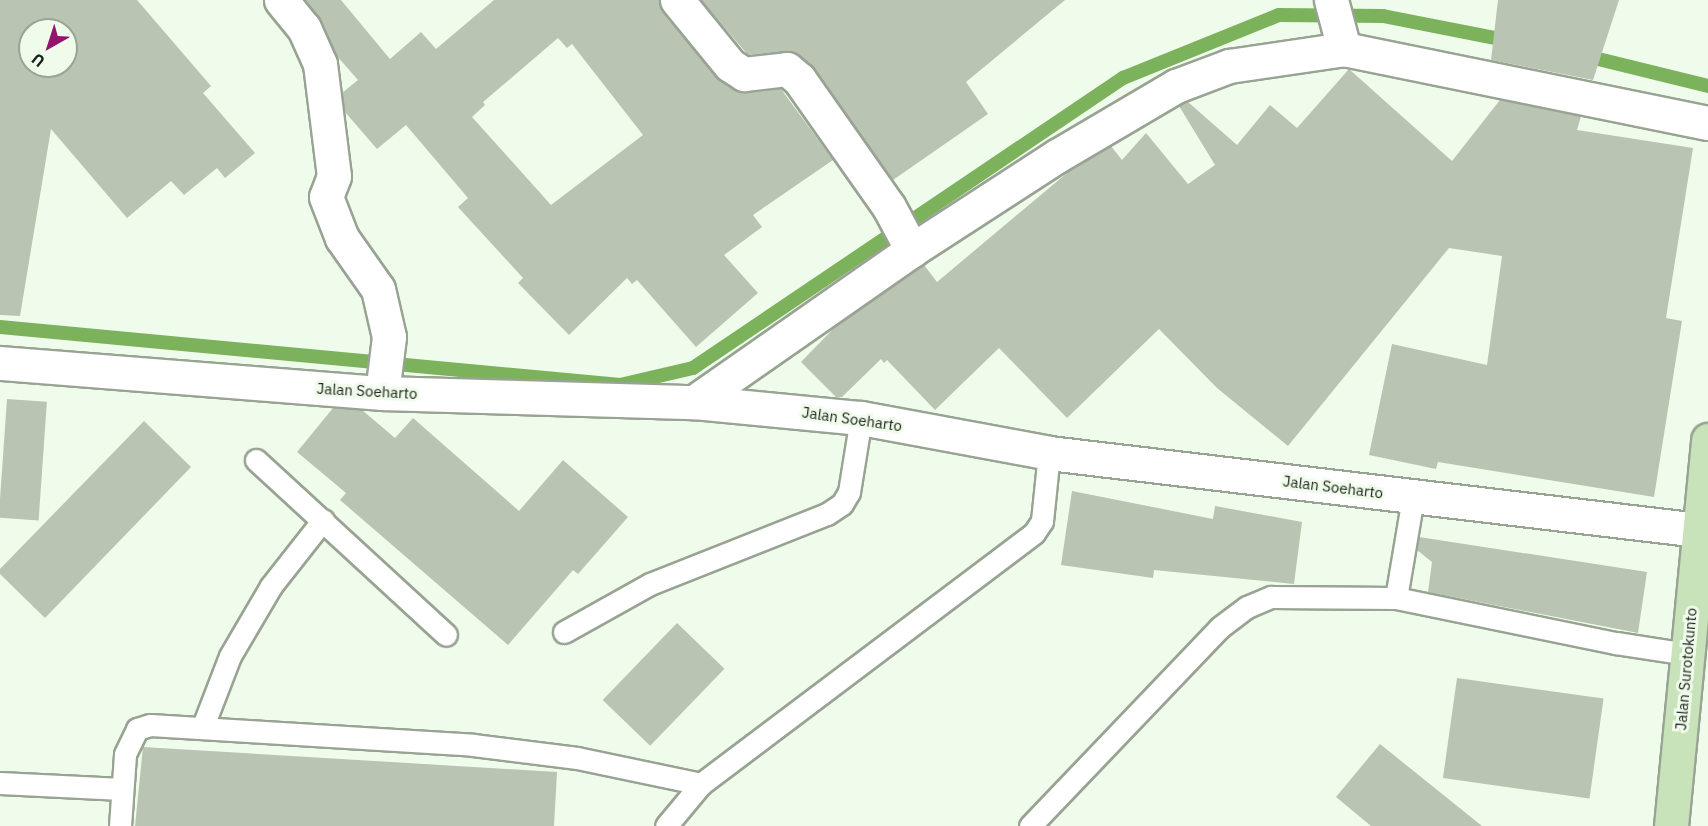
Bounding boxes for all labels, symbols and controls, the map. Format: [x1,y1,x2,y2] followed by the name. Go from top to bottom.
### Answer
[18,18,78,78] north arrow
[27,49,49,72] text: U
[316,379,418,403] street label: Jalan Soeharto
[801,403,903,435] street label: Jalan Soeharto
[1282,472,1384,502] street label: Jalan Soeharto
[1672,607,1700,731] street label: Jalan Surotokunto

